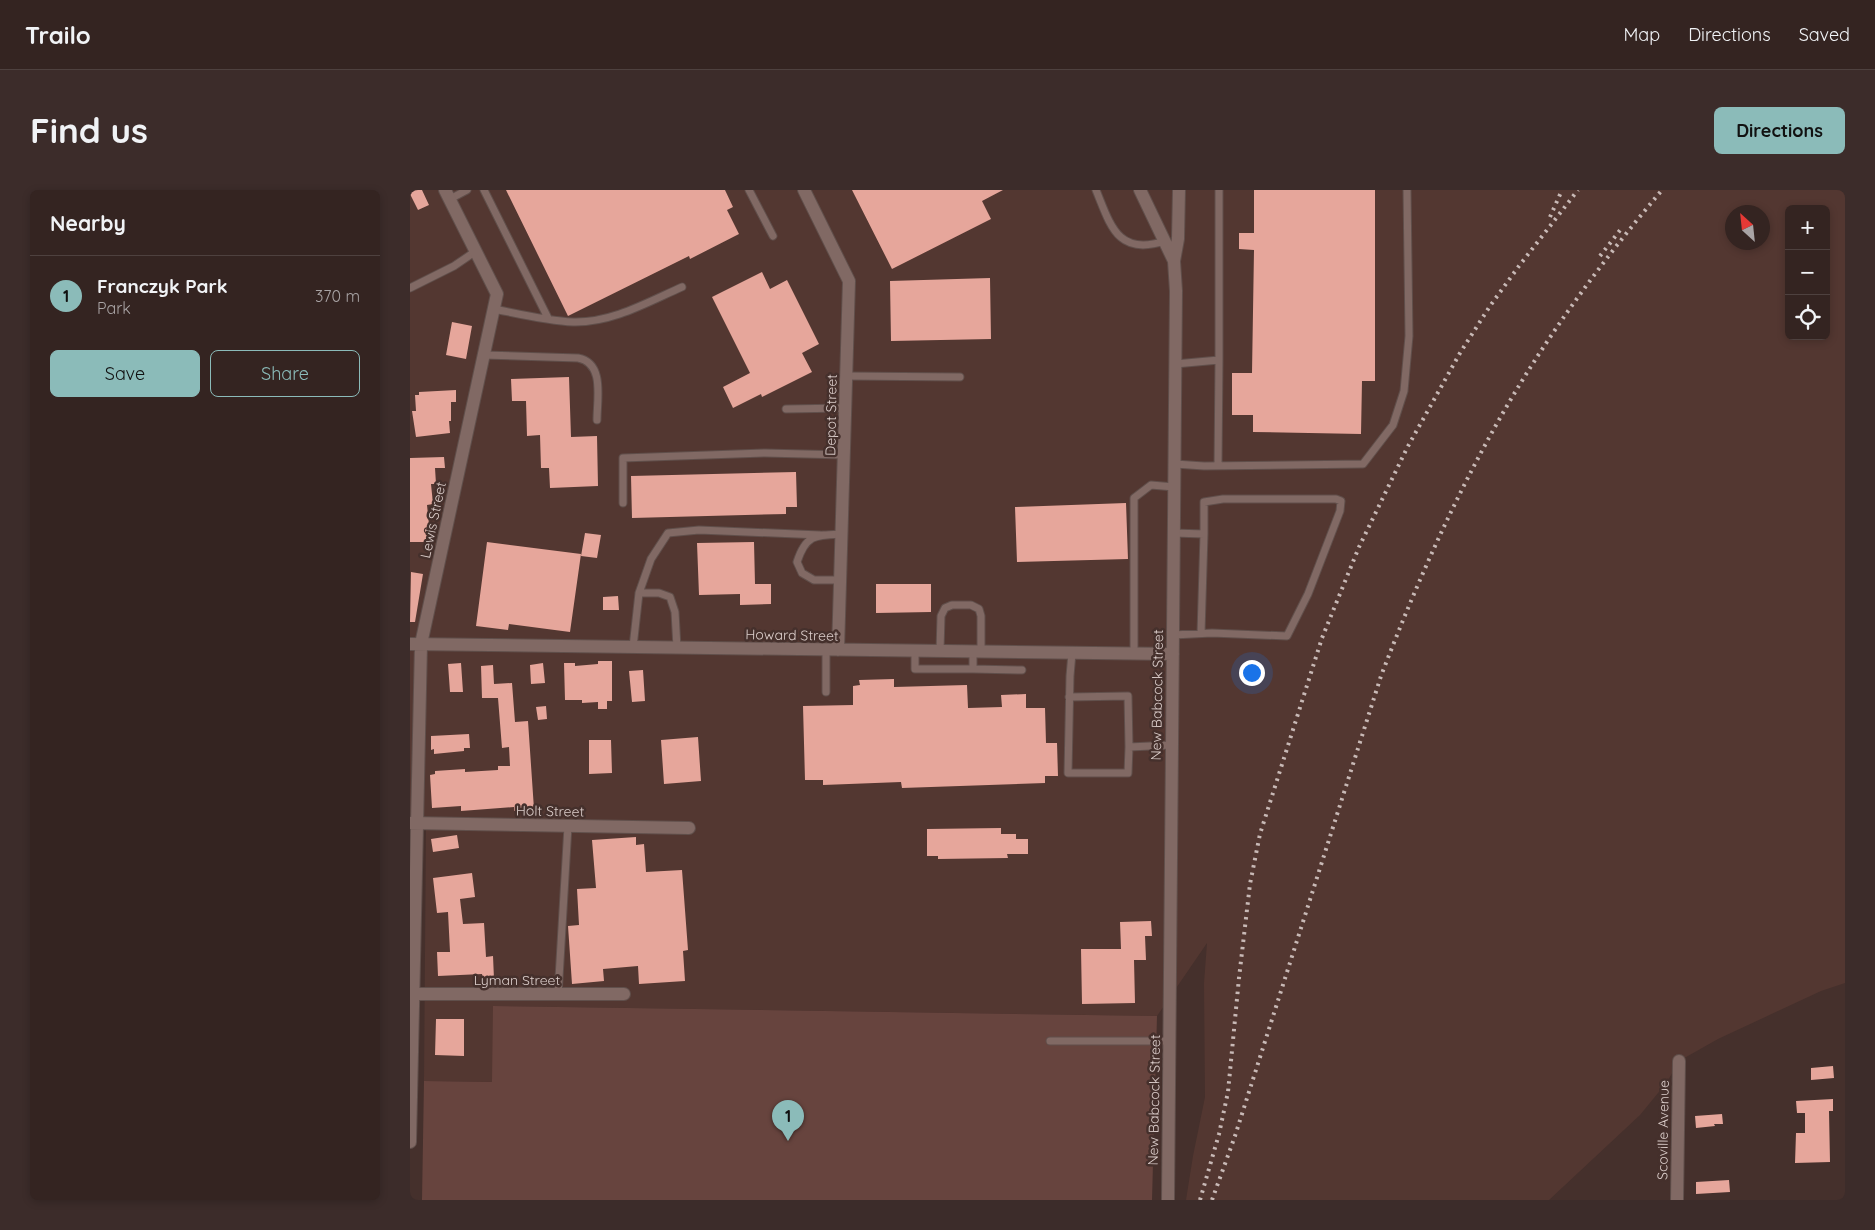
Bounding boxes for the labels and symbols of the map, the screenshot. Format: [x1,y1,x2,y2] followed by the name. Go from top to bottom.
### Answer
[1725,205,1770,250] north arrow
[821,374,841,456] street label: Depot Street
[416,480,450,560] street label: Lewis Street
[745,625,839,645] street label: Howard Street
[1147,629,1167,761] street label: New Babcock Street
[1239,660,1265,686] your location
[516,801,585,821] street label: Holt Street
[474,971,561,989] street label: Lyman Street
[1144,1034,1164,1166] street label: New Babcock Street
[1653,1080,1673,1180] street label: Scoville Avenue
[772,1100,804,1141] pin: 1

